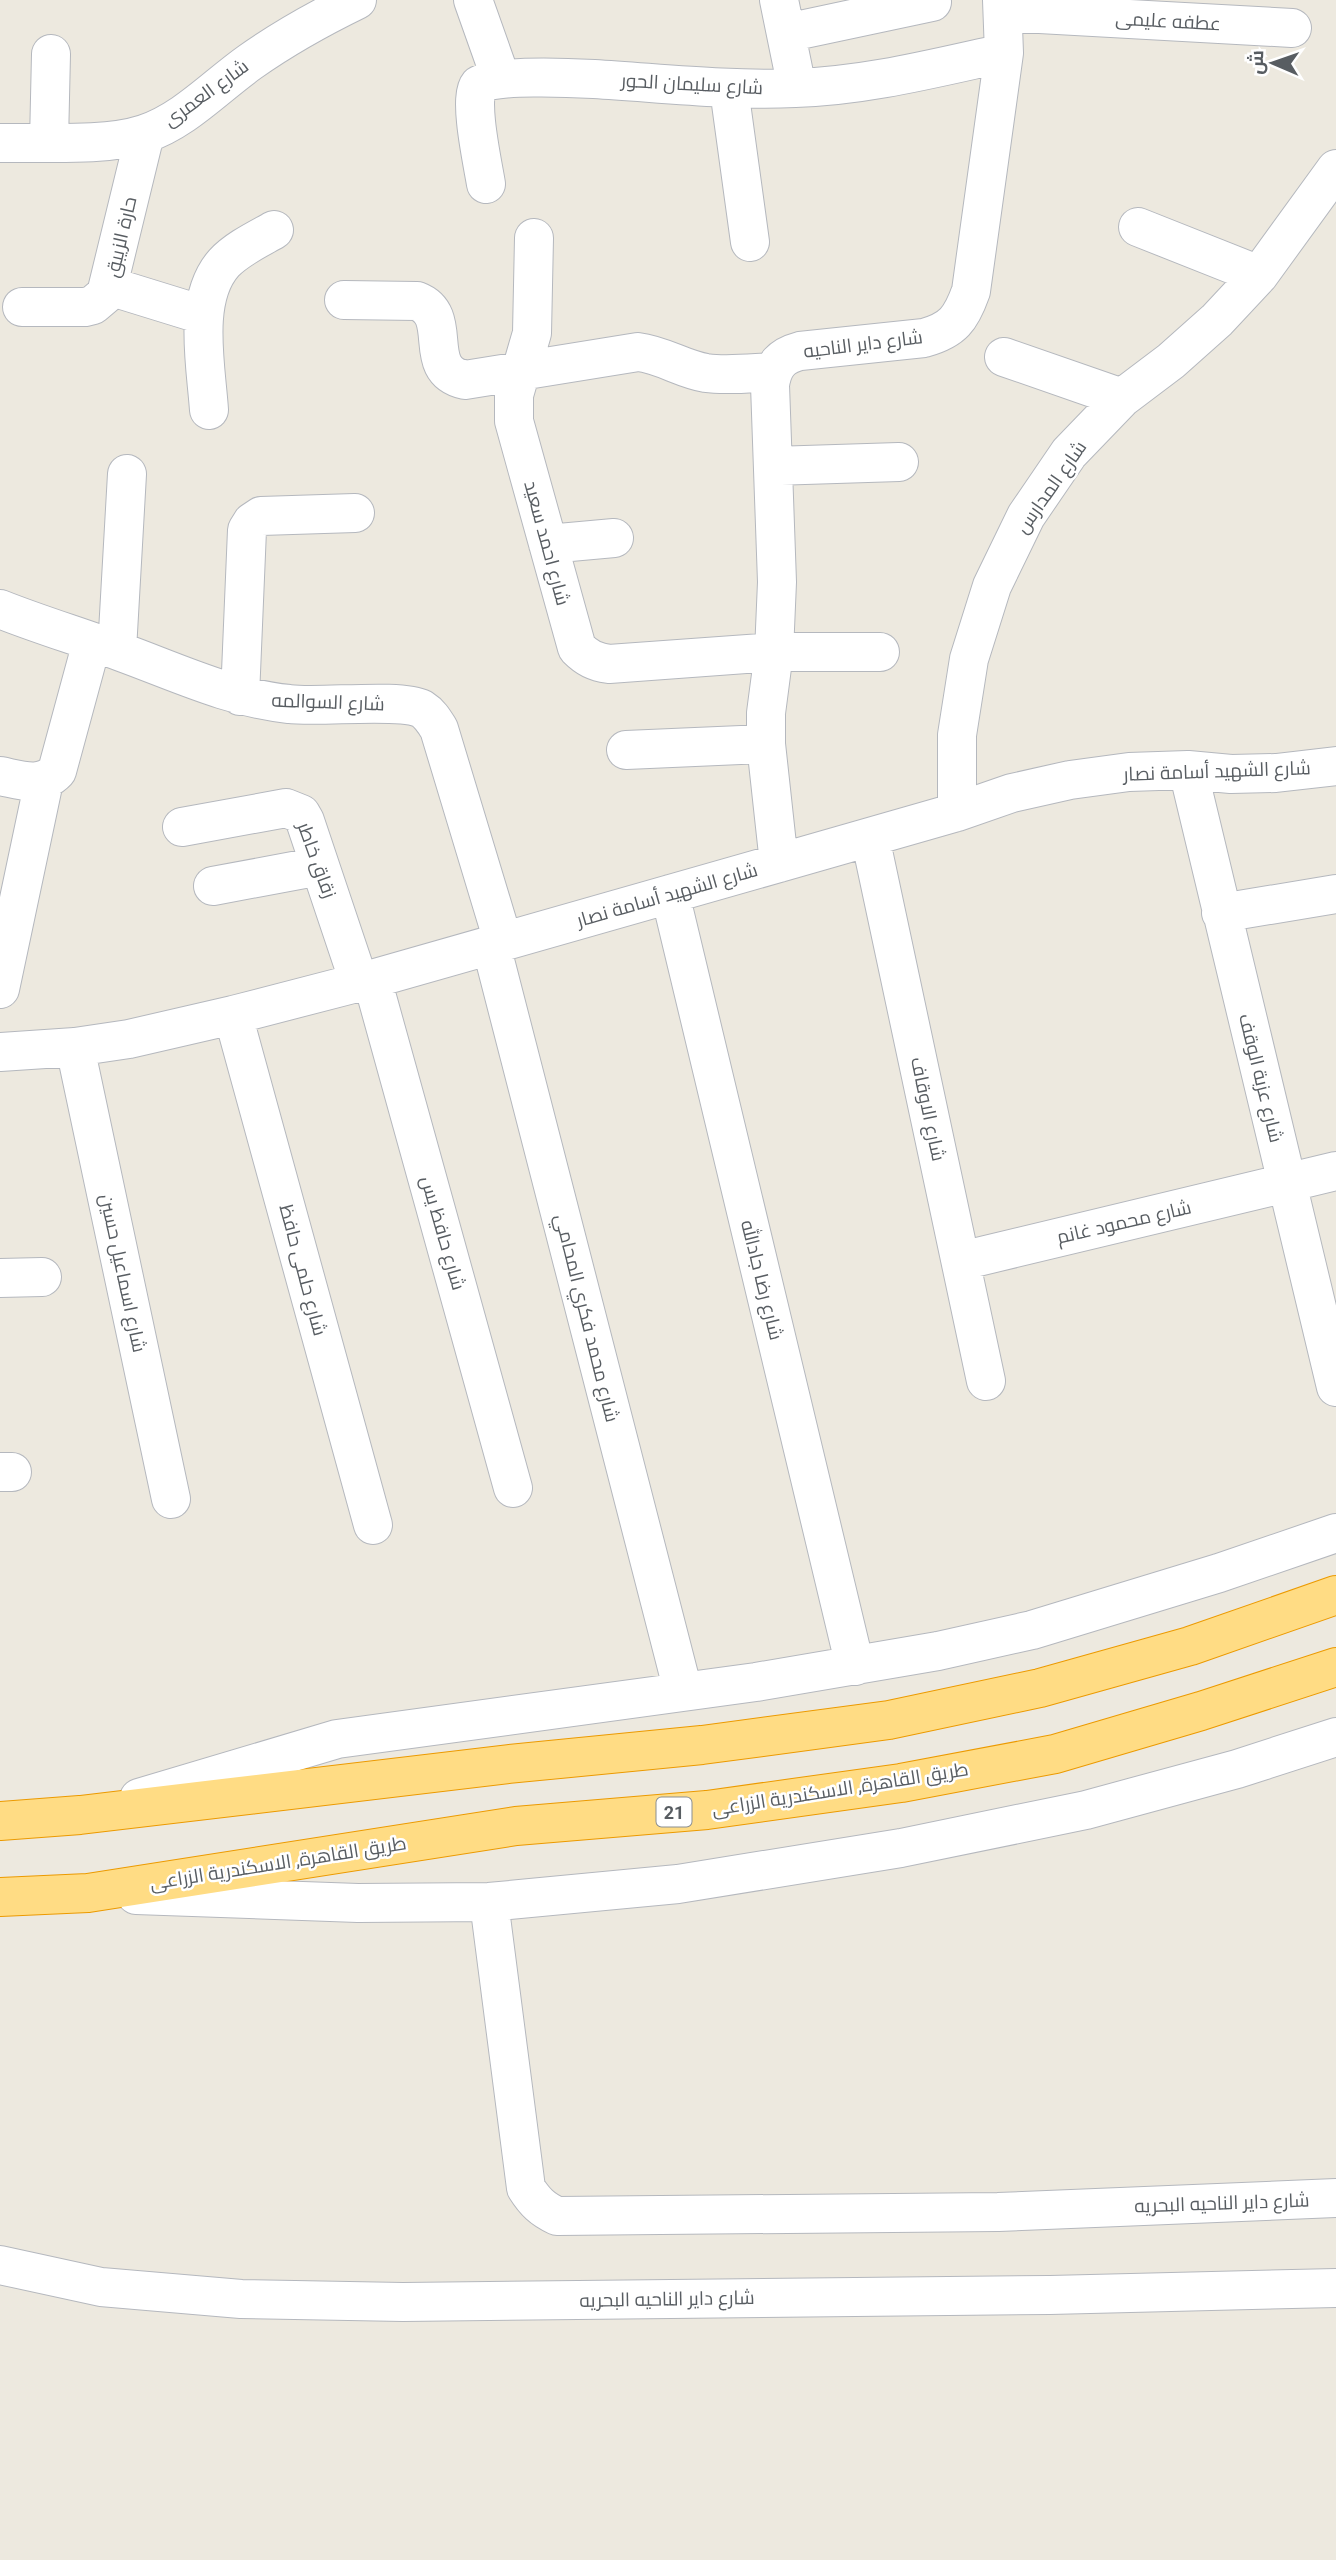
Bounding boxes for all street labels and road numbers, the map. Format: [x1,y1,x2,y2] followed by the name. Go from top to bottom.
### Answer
[1115,7,1221,35] street label: عطفه عليمى
[159,54,254,133] street label: شارع العمرى
[619,69,764,101] street label: شارع سليمان الحور
[101,194,142,280] street label: حارة الزيبق
[802,325,924,365] street label: شارع داير الناحيه
[1011,436,1093,539] street label: شارع المدارس
[517,478,575,609] street label: شارع احمد سعيد
[271,689,385,717] street label: شارع السوالمه
[1122,756,1311,788] street label: شارع الشهيد أسامة نصار
[291,818,341,901] street label: زقاق خاطر
[573,858,761,934] street label: شارع الشهيد أسامة نصار
[1232,1011,1288,1145] street label: شارع عزبة الوقف
[904,1055,950,1164] street label: شارع الاوقاف
[414,1173,470,1293] street label: شارع حافظ يس
[93,1192,151,1355] street label: شارع اسماعيل حسين
[1055,1195,1194,1251] street label: شارع محمود غانم
[272,1202,332,1339] street label: شارع حلمى حافظ
[547,1212,624,1425] street label: شارع محمد فكري المحامي
[734,1217,789,1343] street label: شارع رضا جادالله
[710,1757,970,1822] street label: طريق القاهرة, الاسكندرية الزراعى
[656,1798,692,1826] road number: 21
[148,1831,408,1896] street label: طريق القاهرة, الاسكندرية الزراعى
[1134,2188,1310,2220] street label: شارع داير الناحيه البحريه
[579,2286,755,2314] street label: شارع داير الناحيه البحريه

